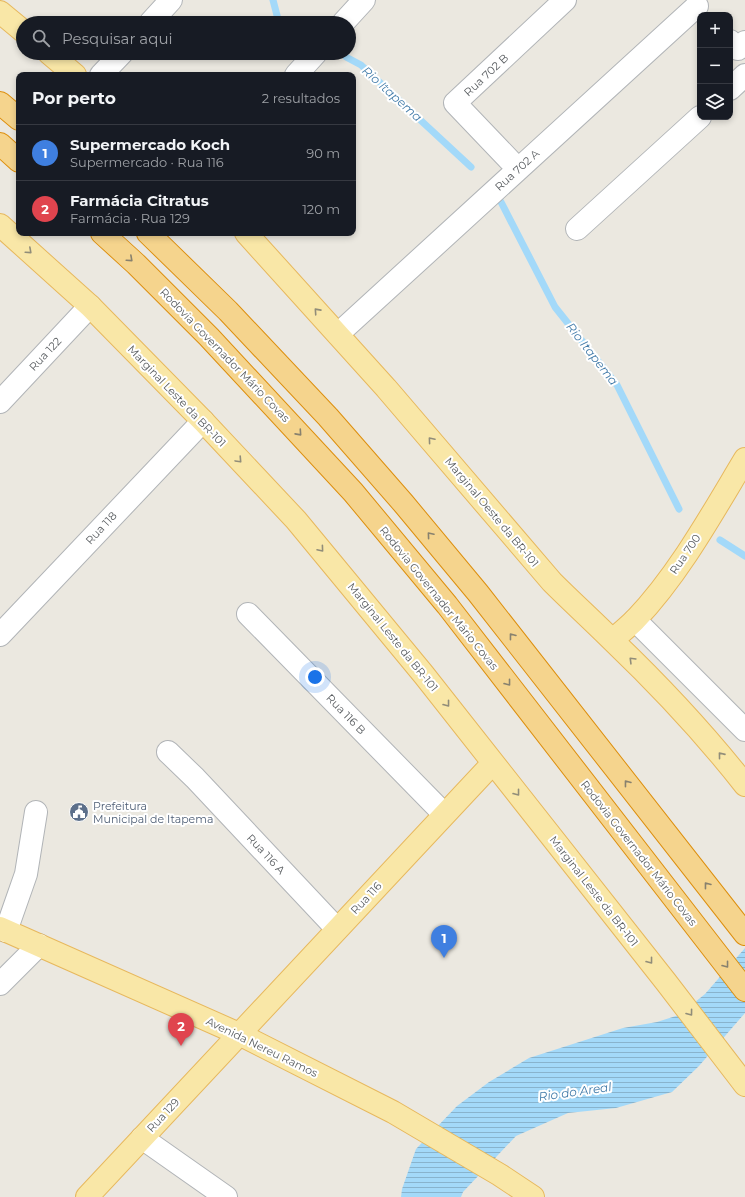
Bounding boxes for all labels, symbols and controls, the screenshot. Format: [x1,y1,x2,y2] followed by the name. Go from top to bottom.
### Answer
[697,12,733,120] map controls
[697,12,733,48] button: +
[16,16,356,60] search box
[30,27,52,49] icon: search
[62,29,173,48] text: Pesquisar aqui
[697,48,733,84] button: −
[461,51,511,99] street label: Rua 702 B
[359,63,425,124] water label: Rio Itapema
[697,84,733,120] button: layers
[32,88,116,108] text: Por perto
[262,90,340,106] text: 2 resultados
[70,135,230,154] text: Supermercado Koch
[42,145,48,161] text: 1
[306,145,340,161] text: 90 m
[492,146,542,194] street label: Rua 702 A
[70,154,224,170] text: Supermercado · Rua 116
[70,191,209,210] text: Farmácia Citratus
[41,201,49,217] text: 2
[302,201,340,217] text: 120 m
[70,210,190,226] text: Farmácia · Rua 129
[24,246,32,254] one-way arrow
[126,254,133,261] one-way arrow
[157,285,293,425] street label: Rodovia Governador Mário Covas
[315,308,322,316] one-way arrow
[563,319,621,388] water label: Rio Itapema
[26,334,64,374] street label: Rua 122
[125,342,229,450] street label: Marginal Leste da BR-101
[294,428,302,436] one-way arrow
[428,438,435,445] one-way arrow
[442,454,542,570] street label: Marginal Oeste da BR-101
[234,455,242,463] one-way arrow
[82,509,120,547] street label: Rua 118
[377,523,502,673] street label: Rodovia Governador Mário Covas
[666,531,704,577] street label: Rua 700
[427,533,434,540] one-way arrow
[316,545,323,552] one-way arrow
[345,580,441,694] street label: Marginal Leste da BR-101
[510,634,517,641] one-way arrow
[629,657,637,665] one-way arrow
[305,667,325,687] your location
[503,678,510,685] one-way arrow
[323,691,369,737] street label: Rua 116 B
[443,700,450,707] one-way arrow
[718,752,725,759] one-way arrow
[578,777,701,929] street label: Rodovia Governador Mário Covas
[624,780,631,787] one-way arrow
[512,789,519,796] one-way arrow
[93,799,213,826] place label: Prefeitura Municipal de Itapema
[68,801,90,823] public building icon: Prefeitura Municipal de Itapema
[244,831,288,877] street label: Rua 116 A
[547,833,641,949] street label: Marginal Leste da BR-101
[347,879,385,917] street label: Rua 116
[705,882,712,889] one-way arrow
[431,925,457,958] pin: 1
[645,957,652,964] one-way arrow
[721,960,728,967] one-way arrow
[685,1008,692,1015] one-way arrow
[168,1013,194,1046] pin: 2
[204,1014,321,1080] street label: Avenida Nereu Ramos
[538,1079,613,1104] water label: Rio do Areal
[144,1095,183,1135] street label: Rua 129

